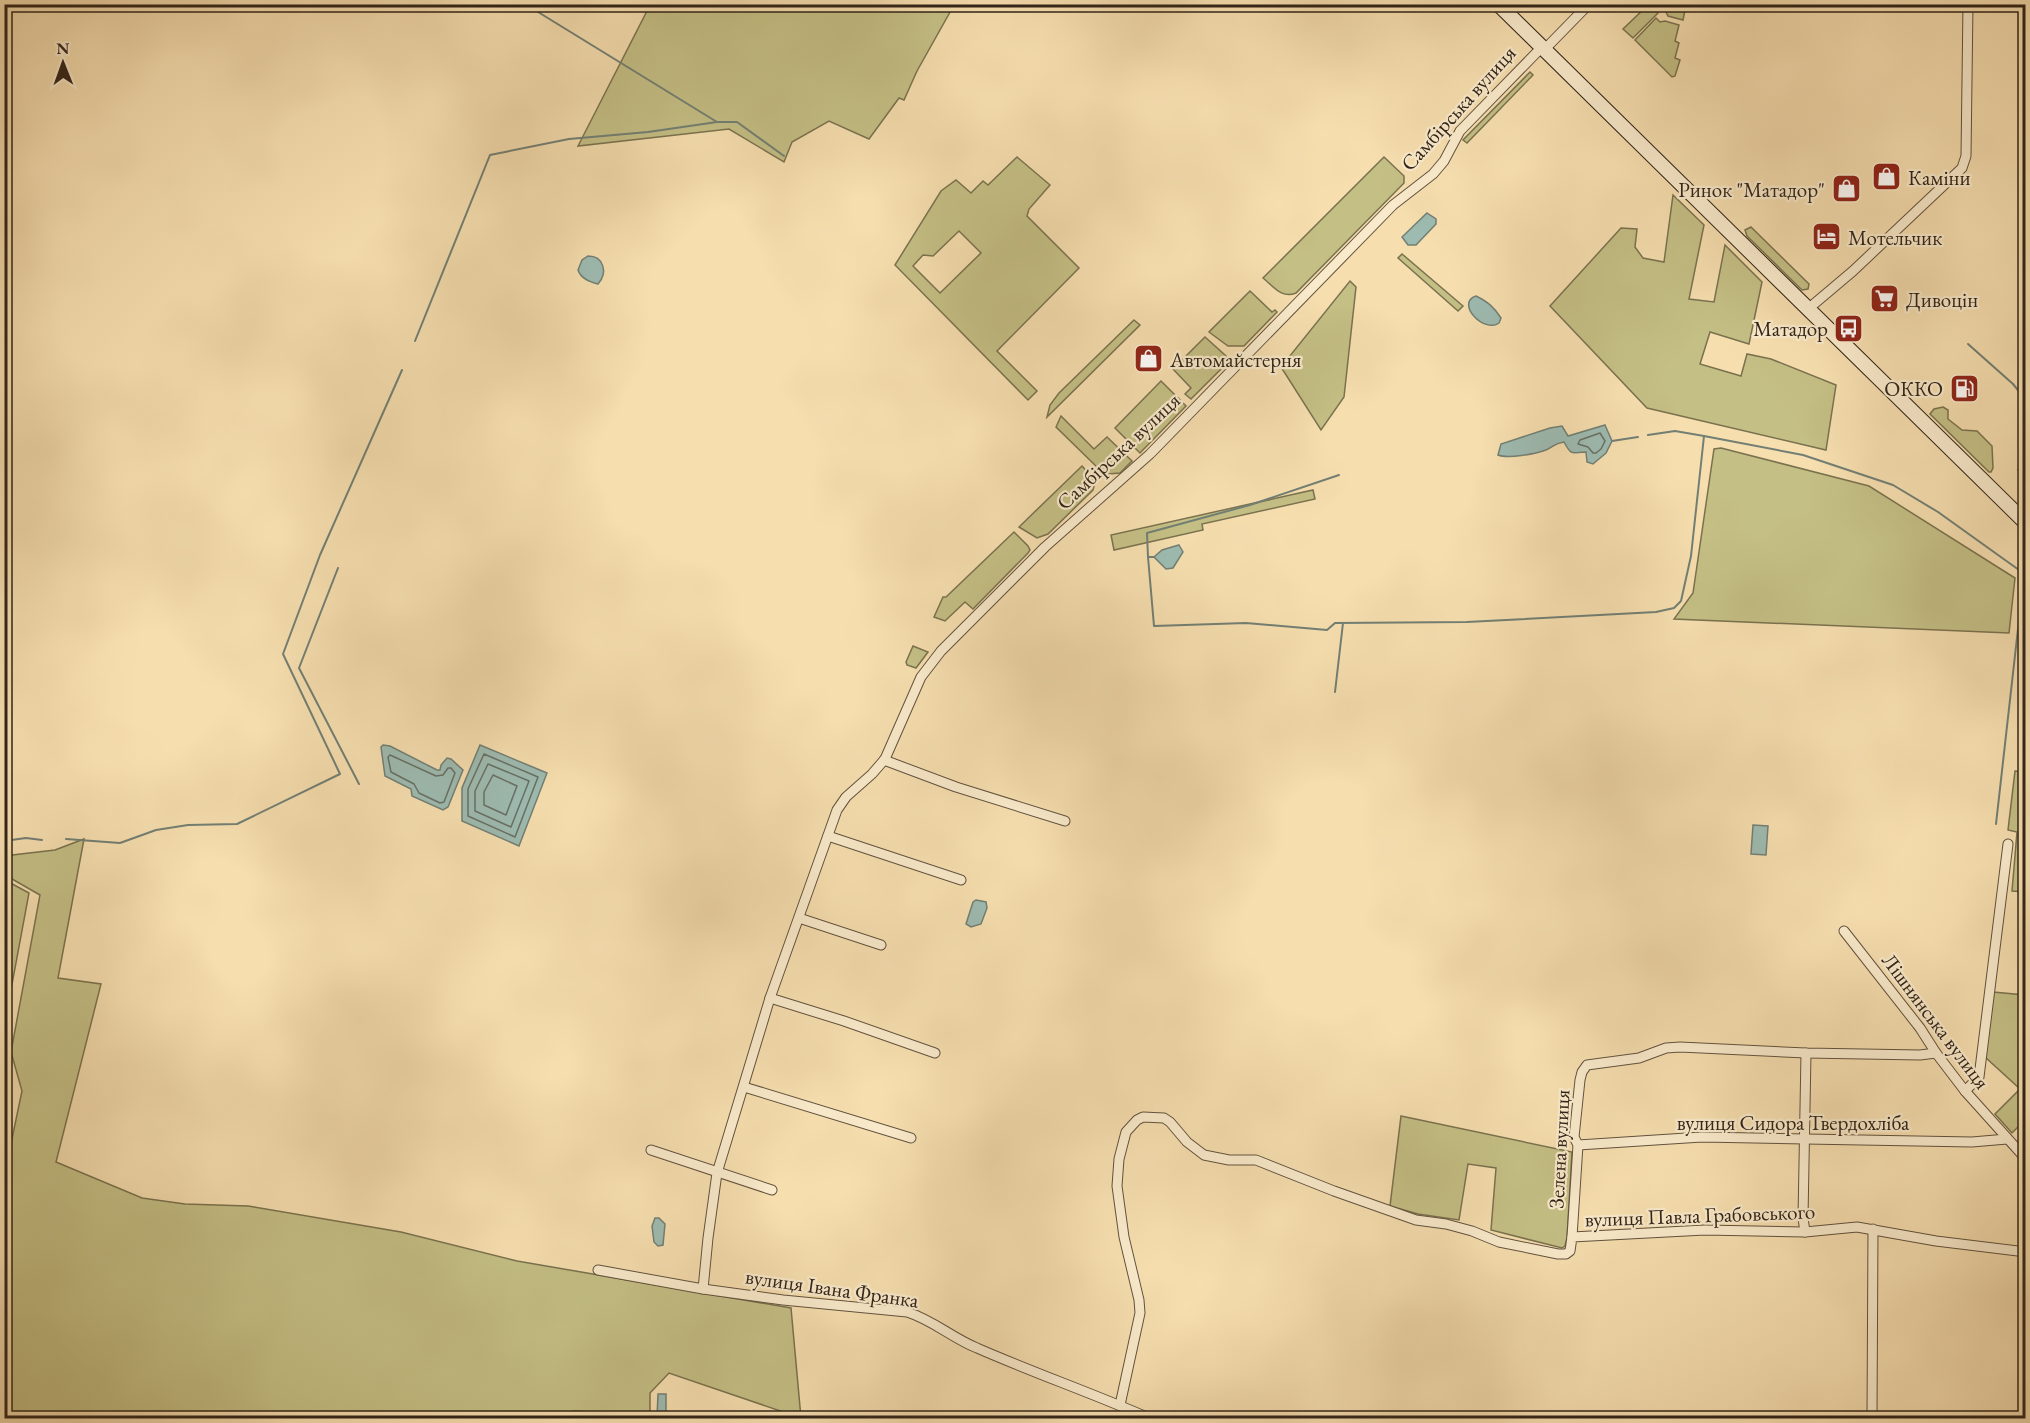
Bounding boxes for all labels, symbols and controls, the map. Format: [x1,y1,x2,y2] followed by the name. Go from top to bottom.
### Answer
[33,33,93,93] north arrow
[56,38,69,59] text: N
[1395,40,1521,176] street label: Самбірська вулиця
[1871,161,1903,193] shop icon: Каміни
[1908,164,1971,191] place label: Каміни
[1830,173,1862,205] shop icon: Ринок "Матадор"
[1678,176,1825,203] place label: Ринок "Матадор"
[1811,221,1843,253] hotel icon: Мотельчик
[1848,224,1942,251] place label: Мотельчик
[1869,283,1901,315] supermarket icon: Дивоцін
[1906,286,1978,313] place label: Дивоцін
[1833,312,1865,344] bus stop icon: Матадор
[1753,315,1828,342] place label: Матадор
[1133,343,1165,375] shop icon: Автомайстерня
[1169,346,1301,373] place label: Автомайстерня
[1948,372,1980,404] fuel station icon: ОККО
[1884,375,1943,402] place label: ОККО
[1050,387,1186,515] street label: Самбірська вулиця
[1876,948,1996,1094] street label: Лішнянська вулиця
[1542,1089,1576,1209] street label: Зелена вулиця
[1677,1109,1910,1136] street label: вулиця Сидора Твердохліба
[1584,1197,1816,1233] street label: вулиця Павла Грабовського
[744,1262,921,1314] street label: вулиця Івана Франка

